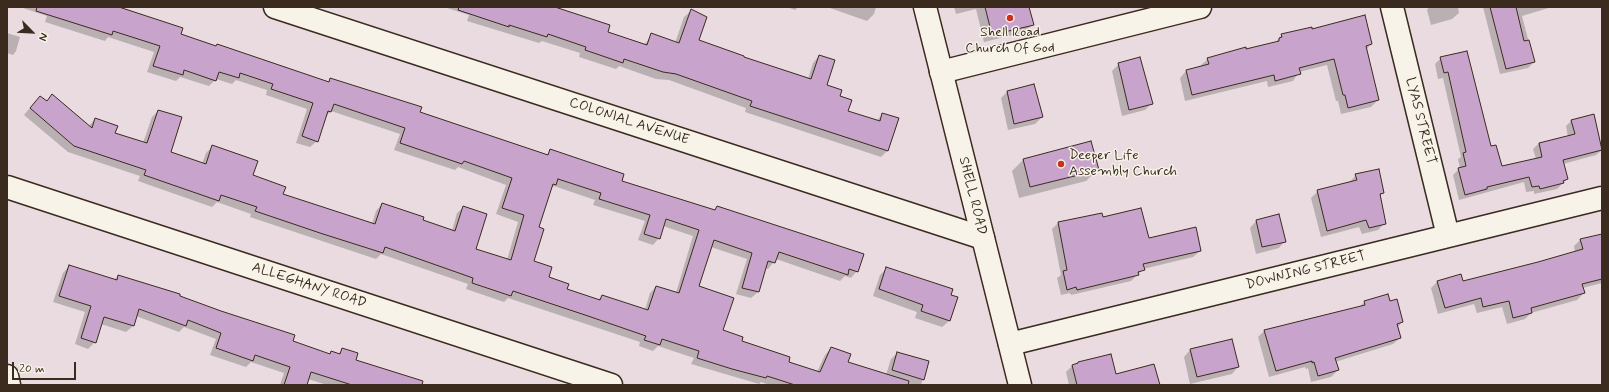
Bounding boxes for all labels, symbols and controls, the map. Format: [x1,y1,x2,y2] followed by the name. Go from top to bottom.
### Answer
[12,12,52,52] north arrow
[1005,13,1015,23] marker: Shell Road Church Of God
[965,25,1055,58] place label: Shell Road Church Of God
[35,31,51,43] text: N
[1401,76,1439,166] street label: LYAS STREET
[567,95,691,149] street label: COLONIAL AVENUE
[1069,148,1177,180] place label: Deeper Life Assembly Church
[954,155,990,237] street label: SHELL ROAD
[1056,159,1066,169] marker: Deeper Life Assembly Church
[1244,248,1368,294] street label: DOWNING STREET
[249,260,369,312] street label: ALLEGHANY ROAD
[14,354,78,380] scale bar
[19,361,45,377] text: 20 m

